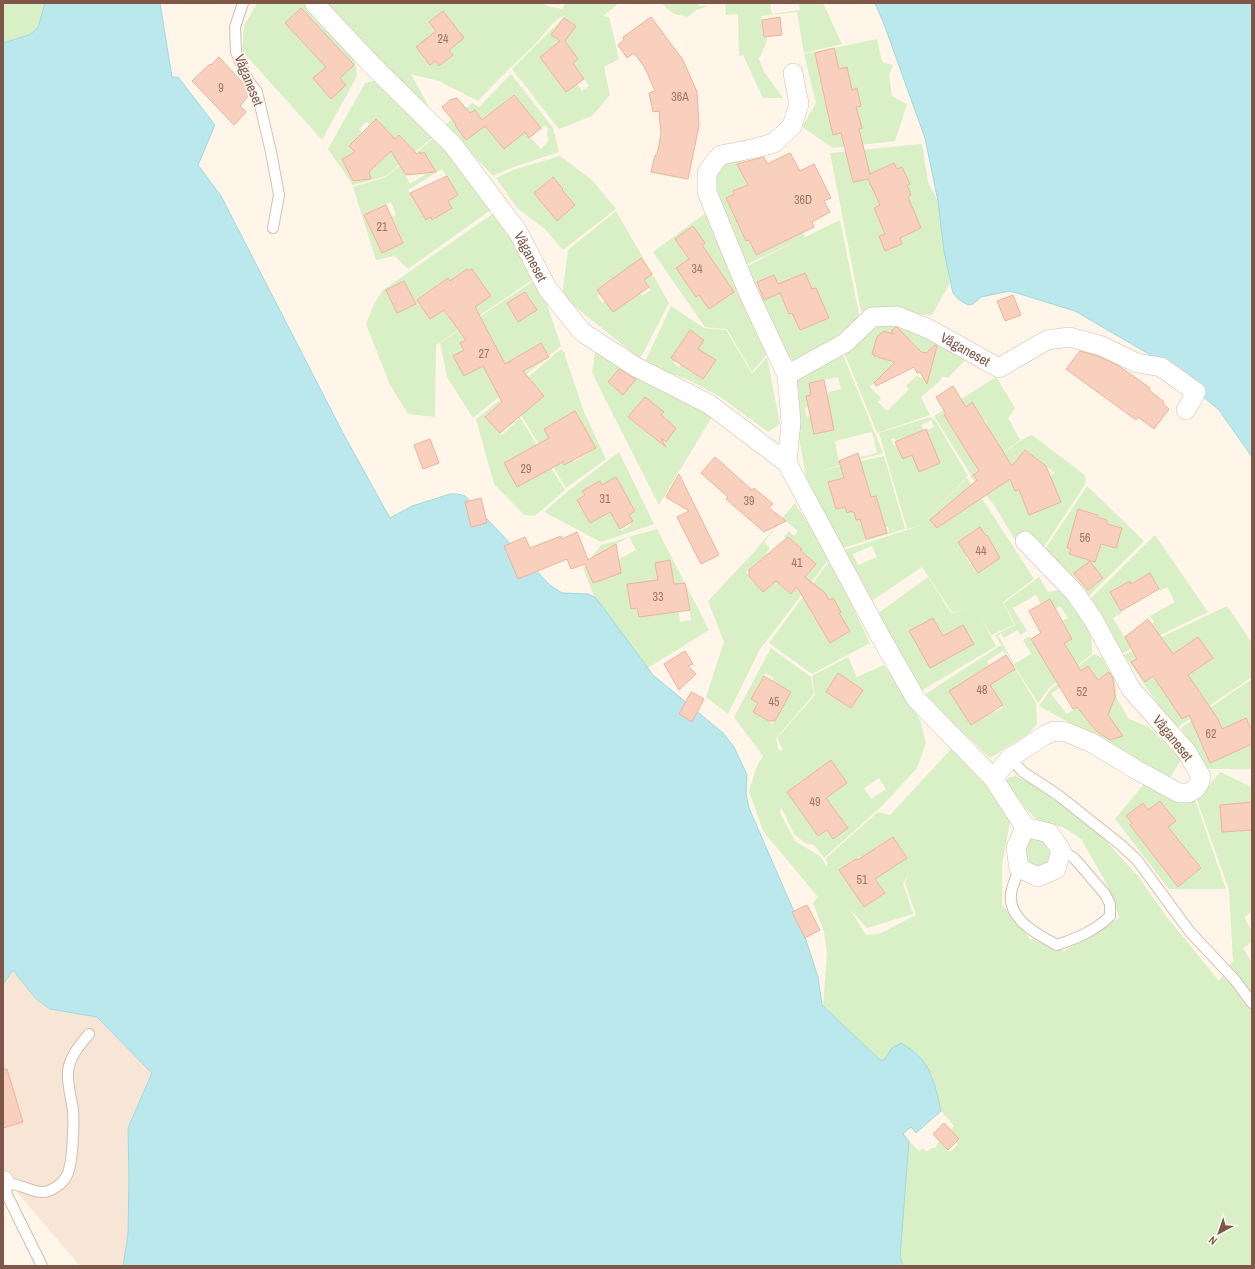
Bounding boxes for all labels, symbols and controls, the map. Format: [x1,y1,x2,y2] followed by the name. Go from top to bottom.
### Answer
[438,31,449,47] house number: 24
[231,52,267,108] street label: Våganeset
[218,80,224,96] house number: 9
[671,89,689,105] house number: 36A
[794,192,812,208] house number: 36D
[377,219,388,235] house number: 21
[510,228,551,285] street label: Våganeset
[692,261,703,277] house number: 34
[937,328,993,370] street label: Våganeset
[479,346,490,362] house number: 27
[521,461,531,477] house number: 29
[600,491,611,507] house number: 31
[744,493,754,509] house number: 39
[1080,530,1090,546] house number: 56
[976,543,987,559] house number: 44
[792,555,803,571] house number: 41
[653,589,663,605] house number: 33
[977,682,987,698] house number: 48
[1077,684,1087,700] house number: 52
[769,694,780,710] house number: 45
[1149,711,1197,765] street label: Våganeset
[1206,726,1216,742] house number: 62
[810,794,820,810] house number: 49
[857,872,868,888] house number: 51
[1199,1213,1239,1253] north arrow
[1206,1233,1220,1248] text: N

